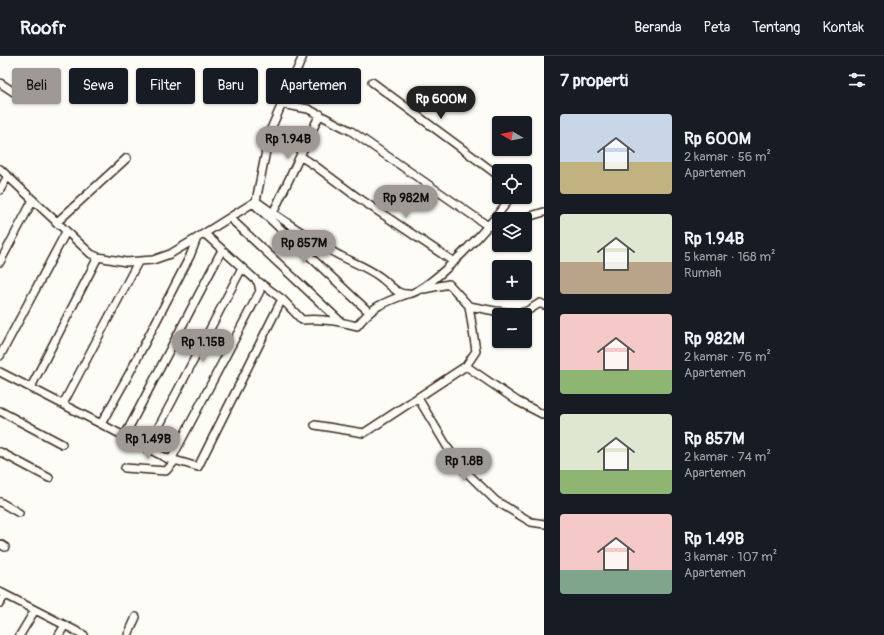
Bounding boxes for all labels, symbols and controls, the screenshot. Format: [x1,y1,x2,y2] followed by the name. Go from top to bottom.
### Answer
[20,16,66,40] text: Roofr
[634,19,682,36] text: Beranda
[704,19,730,36] text: Peta
[752,19,800,36] text: Tentang
[822,19,864,36] text: Kontak
[12,68,61,104] chip: Beli
[69,68,128,104] chip: Sewa
[136,68,195,104] chip: Filter
[203,68,258,104] chip: Baru
[266,68,361,104] chip: Apartemen
[846,69,868,91] icon: filters
[560,70,628,91] text: 7 properti
[404,86,478,120] pin: Rp 600M
[415,91,467,107] text: Rp 600M
[492,116,532,156] north arrow
[492,116,532,348] map controls
[247,126,329,160] pin: Rp 1.94B
[684,128,751,149] text: Rp 600M
[592,130,640,178] icon: home
[265,131,311,147] text: Rp 1.94B
[684,149,771,165] text: 2 kamar · 56 m²
[492,164,532,204] button: locate
[684,165,746,181] text: Apartemen
[369,185,443,219] pin: Rp 982M
[383,190,429,206] text: Rp 982M
[492,212,532,252] button: layers
[684,228,744,249] text: Rp 1.94B
[267,230,341,264] pin: Rp 857M
[592,230,640,278] icon: home
[281,235,327,251] text: Rp 857M
[684,249,775,265] text: 5 kamar · 168 m²
[492,260,532,300] button: +
[684,265,721,281] text: Rumah
[492,308,532,348] button: −
[684,328,745,349] text: Rp 982M
[162,329,244,363] pin: Rp 1.15B
[592,330,640,378] icon: home
[181,334,225,350] text: Rp 1.15B
[684,349,771,365] text: 2 kamar · 76 m²
[684,365,746,381] text: Apartemen
[107,426,189,460] pin: Rp 1.49B
[684,428,745,449] text: Rp 857M
[592,430,640,478] icon: home
[125,431,171,447] text: Rp 1.49B
[427,448,501,482] pin: Rp 1.8B
[684,449,771,465] text: 2 kamar · 74 m²
[445,453,483,469] text: Rp 1.8B
[684,465,746,481] text: Apartemen
[684,528,744,549] text: Rp 1.49B
[592,530,640,578] icon: home
[684,549,777,565] text: 3 kamar · 107 m²
[684,565,746,581] text: Apartemen

